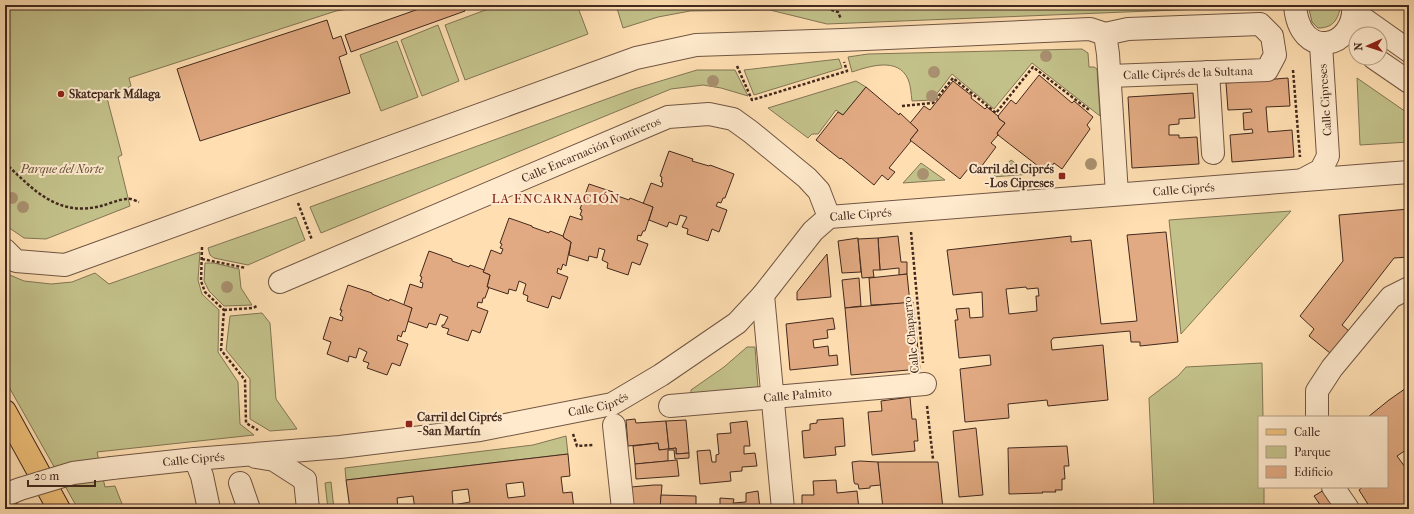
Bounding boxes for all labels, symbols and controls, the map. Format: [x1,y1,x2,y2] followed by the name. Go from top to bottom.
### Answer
[1348,26,1388,66] north arrow
[1352,41,1365,51] text: N
[1315,63,1335,137] street label: Calle Cipreses
[1123,64,1253,82] street label: Calle Ciprés de la Sultana
[69,87,161,102] place label: Skatepark Málaga
[56,89,66,99] marker: Skatepark Málaga
[519,114,663,186] street label: Calle Encarnación Fontiveros
[20,162,105,176] park label: Parque del Norte
[969,162,1055,191] place label: Carril del Ciprés - Los Cipreses
[1057,171,1067,181] marker: Carril del Ciprés - Los Cipreses
[1152,180,1216,199] street label: Calle Ciprés
[492,191,620,206] district label: LA ENCARNACIÓN
[829,205,893,224] street label: Calle Ciprés
[900,296,922,374] street label: Calle Chaparro
[763,385,832,405] street label: Calle Palmito
[567,389,631,419] street label: Calle Ciprés
[417,410,503,438] place label: Carril del Ciprés - San Martín
[1258,416,1388,488] legend
[404,419,414,429] marker: Carril del Ciprés - San Martín
[1294,425,1320,439] text: Calle
[1294,445,1331,459] text: Parque
[162,450,226,469] street label: Calle Ciprés
[28,462,95,488] scale bar
[1294,465,1333,479] text: Edificio
[34,469,59,483] text: 20 m

